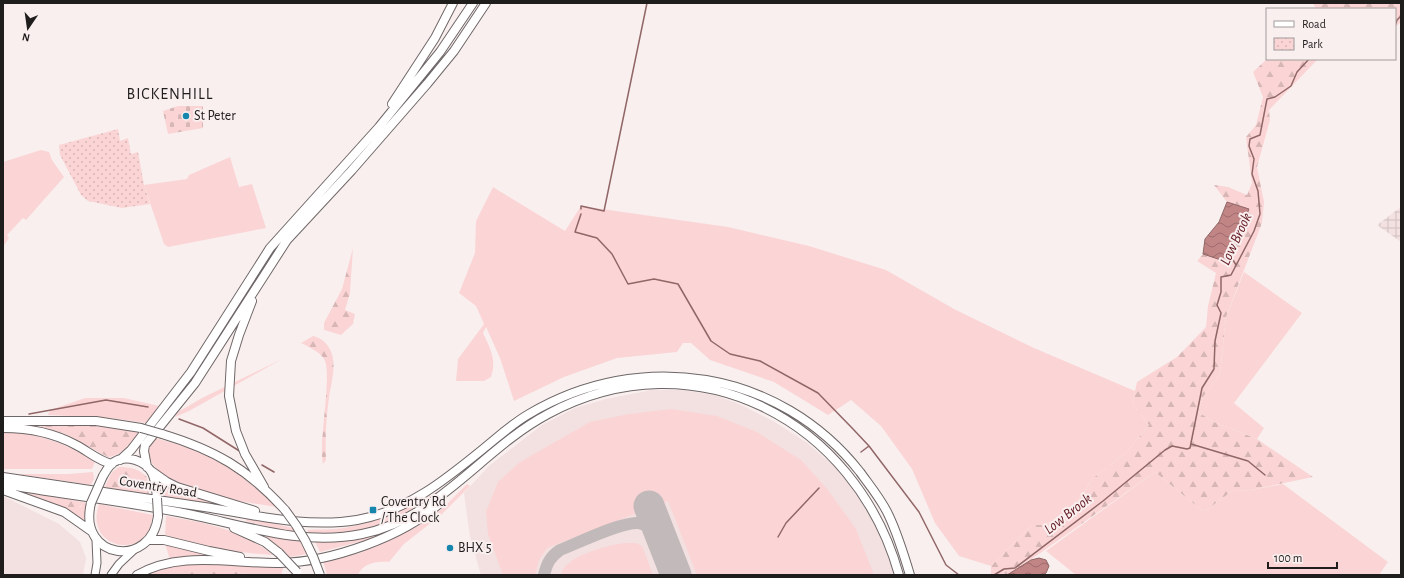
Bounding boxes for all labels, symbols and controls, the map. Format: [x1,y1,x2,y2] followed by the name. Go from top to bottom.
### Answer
[8,8,48,48] north arrow
[1266,8,1396,60] legend
[1302,18,1326,30] text: Road
[21,31,31,43] text: N
[1302,38,1323,50] text: Park
[127,86,213,102] district label: BICKENHILL
[194,109,236,123] place label: St Peter
[181,111,191,121] marker: St Peter
[1217,210,1255,267] water label: Low Brook
[118,474,198,500] street label: Coventry Road
[1041,491,1095,537] water label: Low Brook
[381,495,446,525] place label: Coventry Rd / The Clock
[368,505,378,515] marker: Coventry Rd / The Clock
[458,541,492,555] place label: BHX 5
[445,543,455,553] marker: BHX 5
[1268,544,1337,570] scale bar
[1274,552,1302,564] text: 100 m

